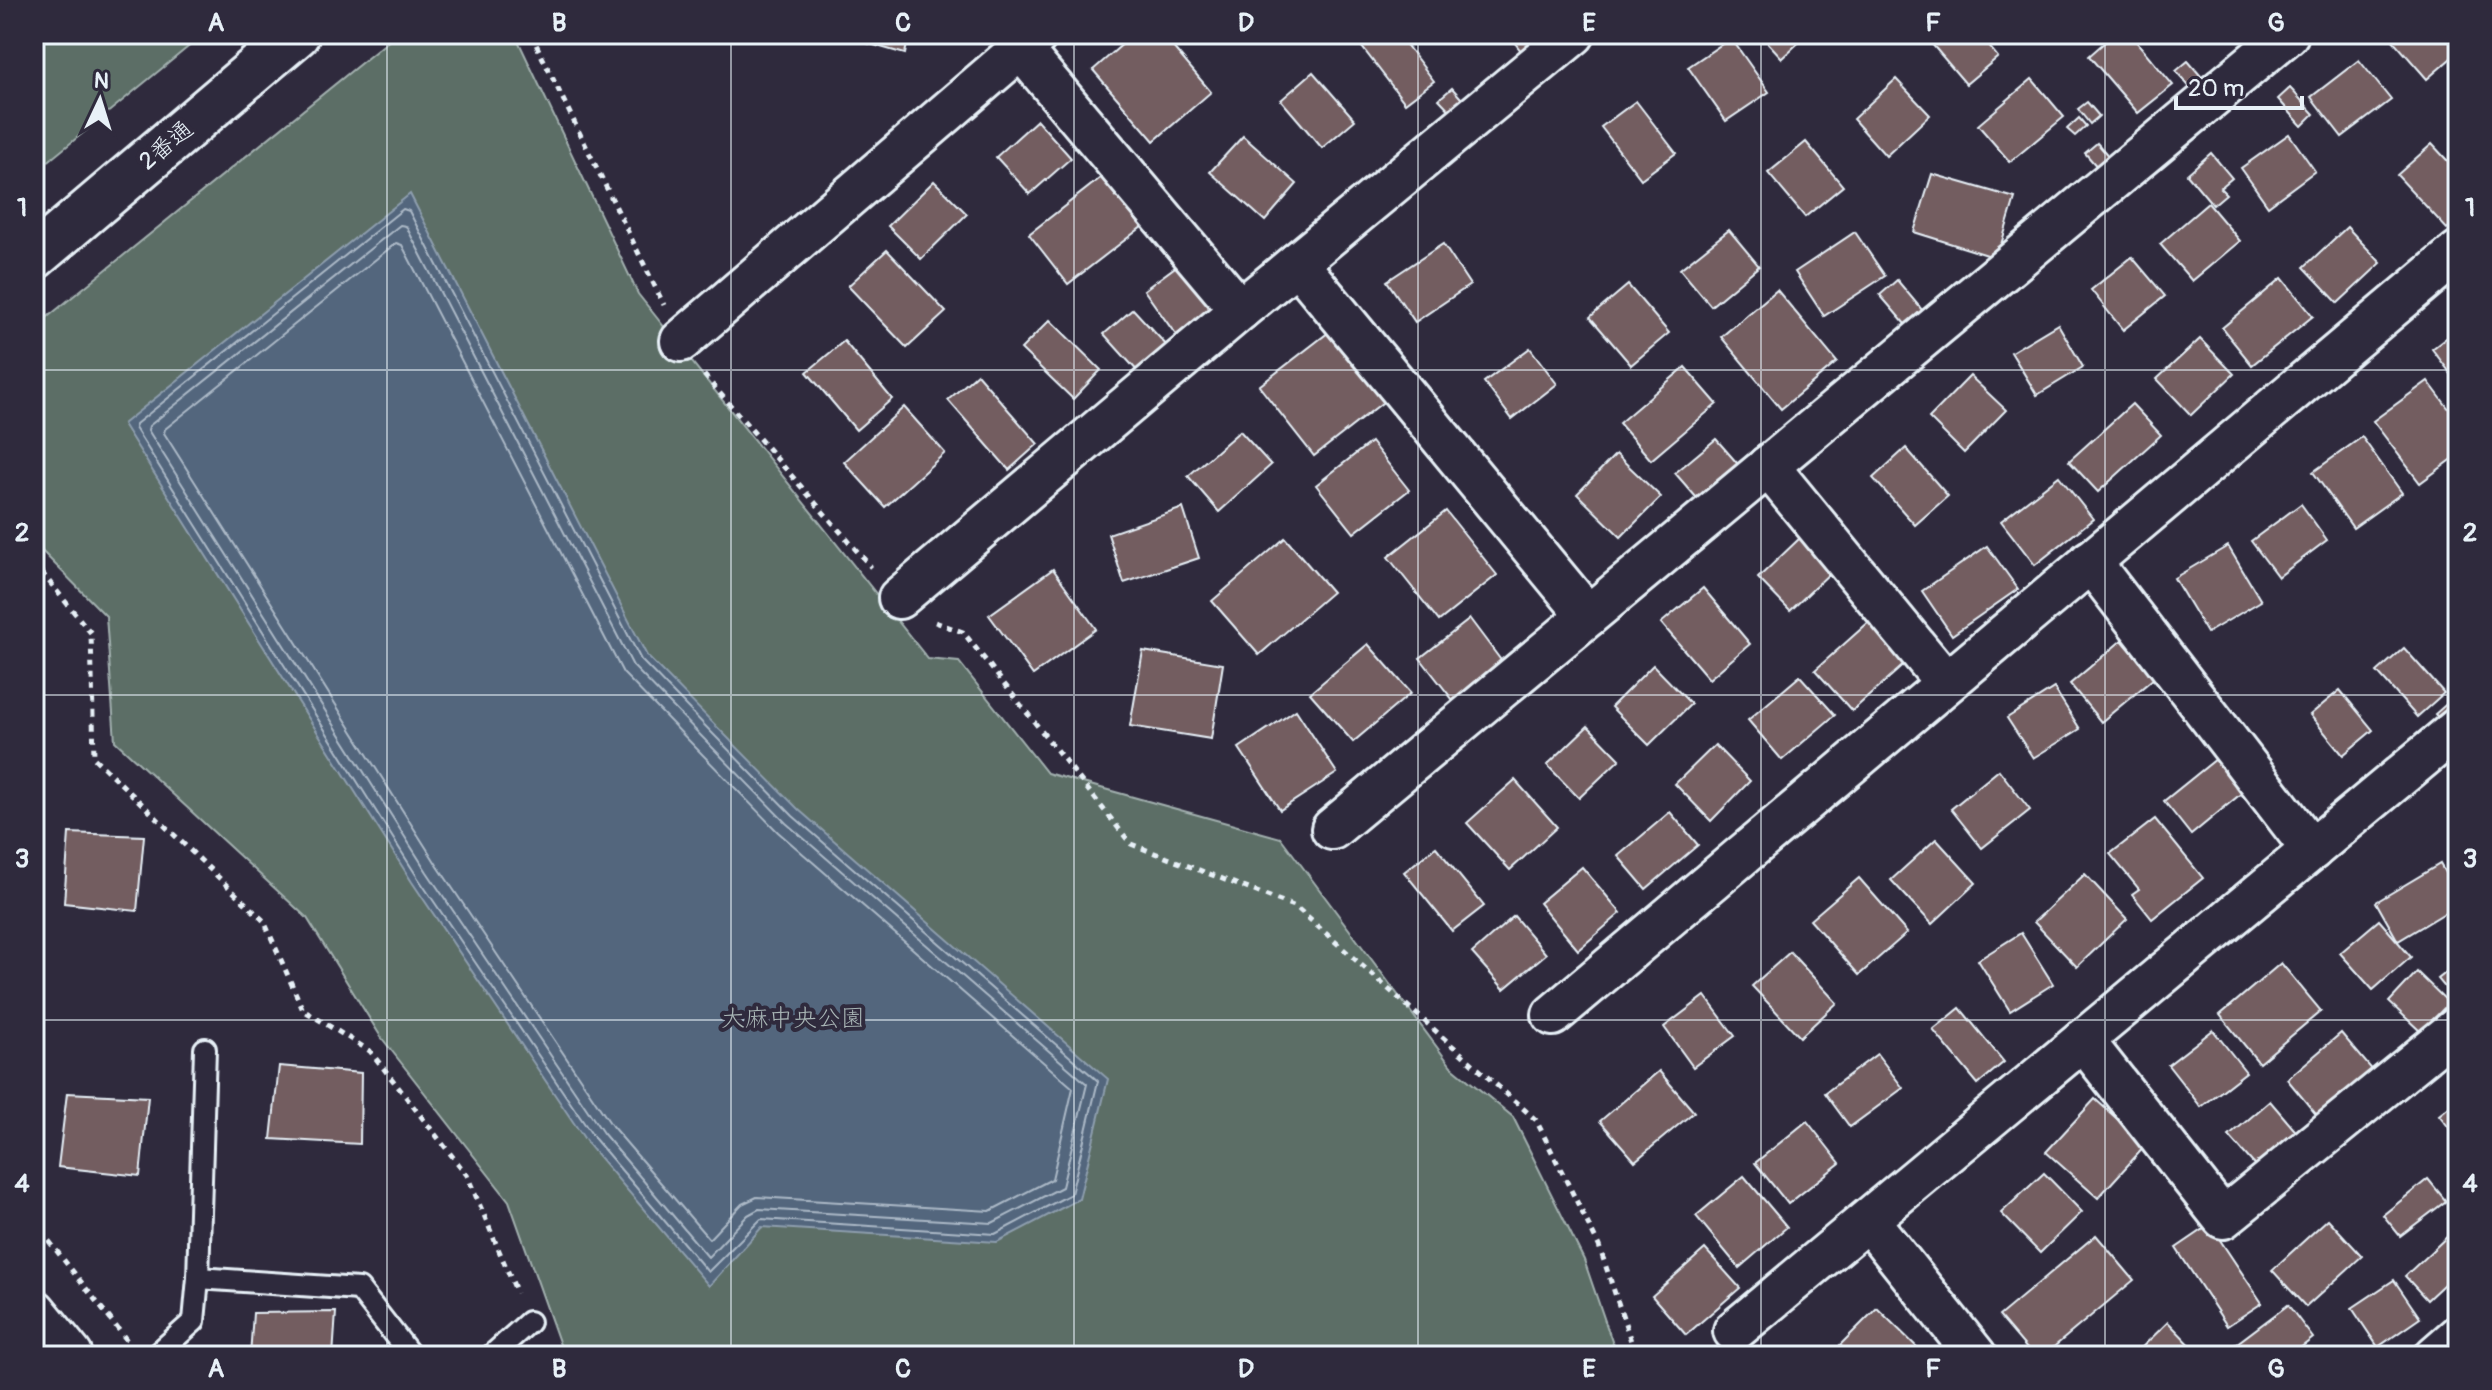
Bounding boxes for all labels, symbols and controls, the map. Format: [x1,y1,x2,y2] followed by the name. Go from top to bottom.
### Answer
[208,7,225,39] text: A
[552,7,566,39] text: B
[895,7,911,39] text: C
[1238,7,1254,39] text: D
[1582,7,1596,39] text: E
[1925,7,1941,39] text: F
[2267,7,2285,39] text: G
[60,60,140,140] north arrow
[2176,60,2302,110] scale bar
[93,67,110,96] text: N
[2188,74,2244,103] text: 20 m
[133,115,199,176] street label: 2番通
[17,192,27,224] text: 1
[2465,192,2475,224] text: 1
[15,517,29,549] text: 2
[2463,517,2477,549] text: 2
[15,843,29,875] text: 3
[2463,843,2477,875] text: 3
[721,1004,865,1033] park label: 大麻中央公園
[14,1168,30,1200] text: 4
[2462,1168,2478,1200] text: 4
[208,1353,225,1385] text: A
[552,1353,566,1385] text: B
[895,1353,911,1385] text: C
[1238,1353,1254,1385] text: D
[1582,1353,1596,1385] text: E
[1925,1353,1941,1385] text: F
[2267,1353,2285,1385] text: G

